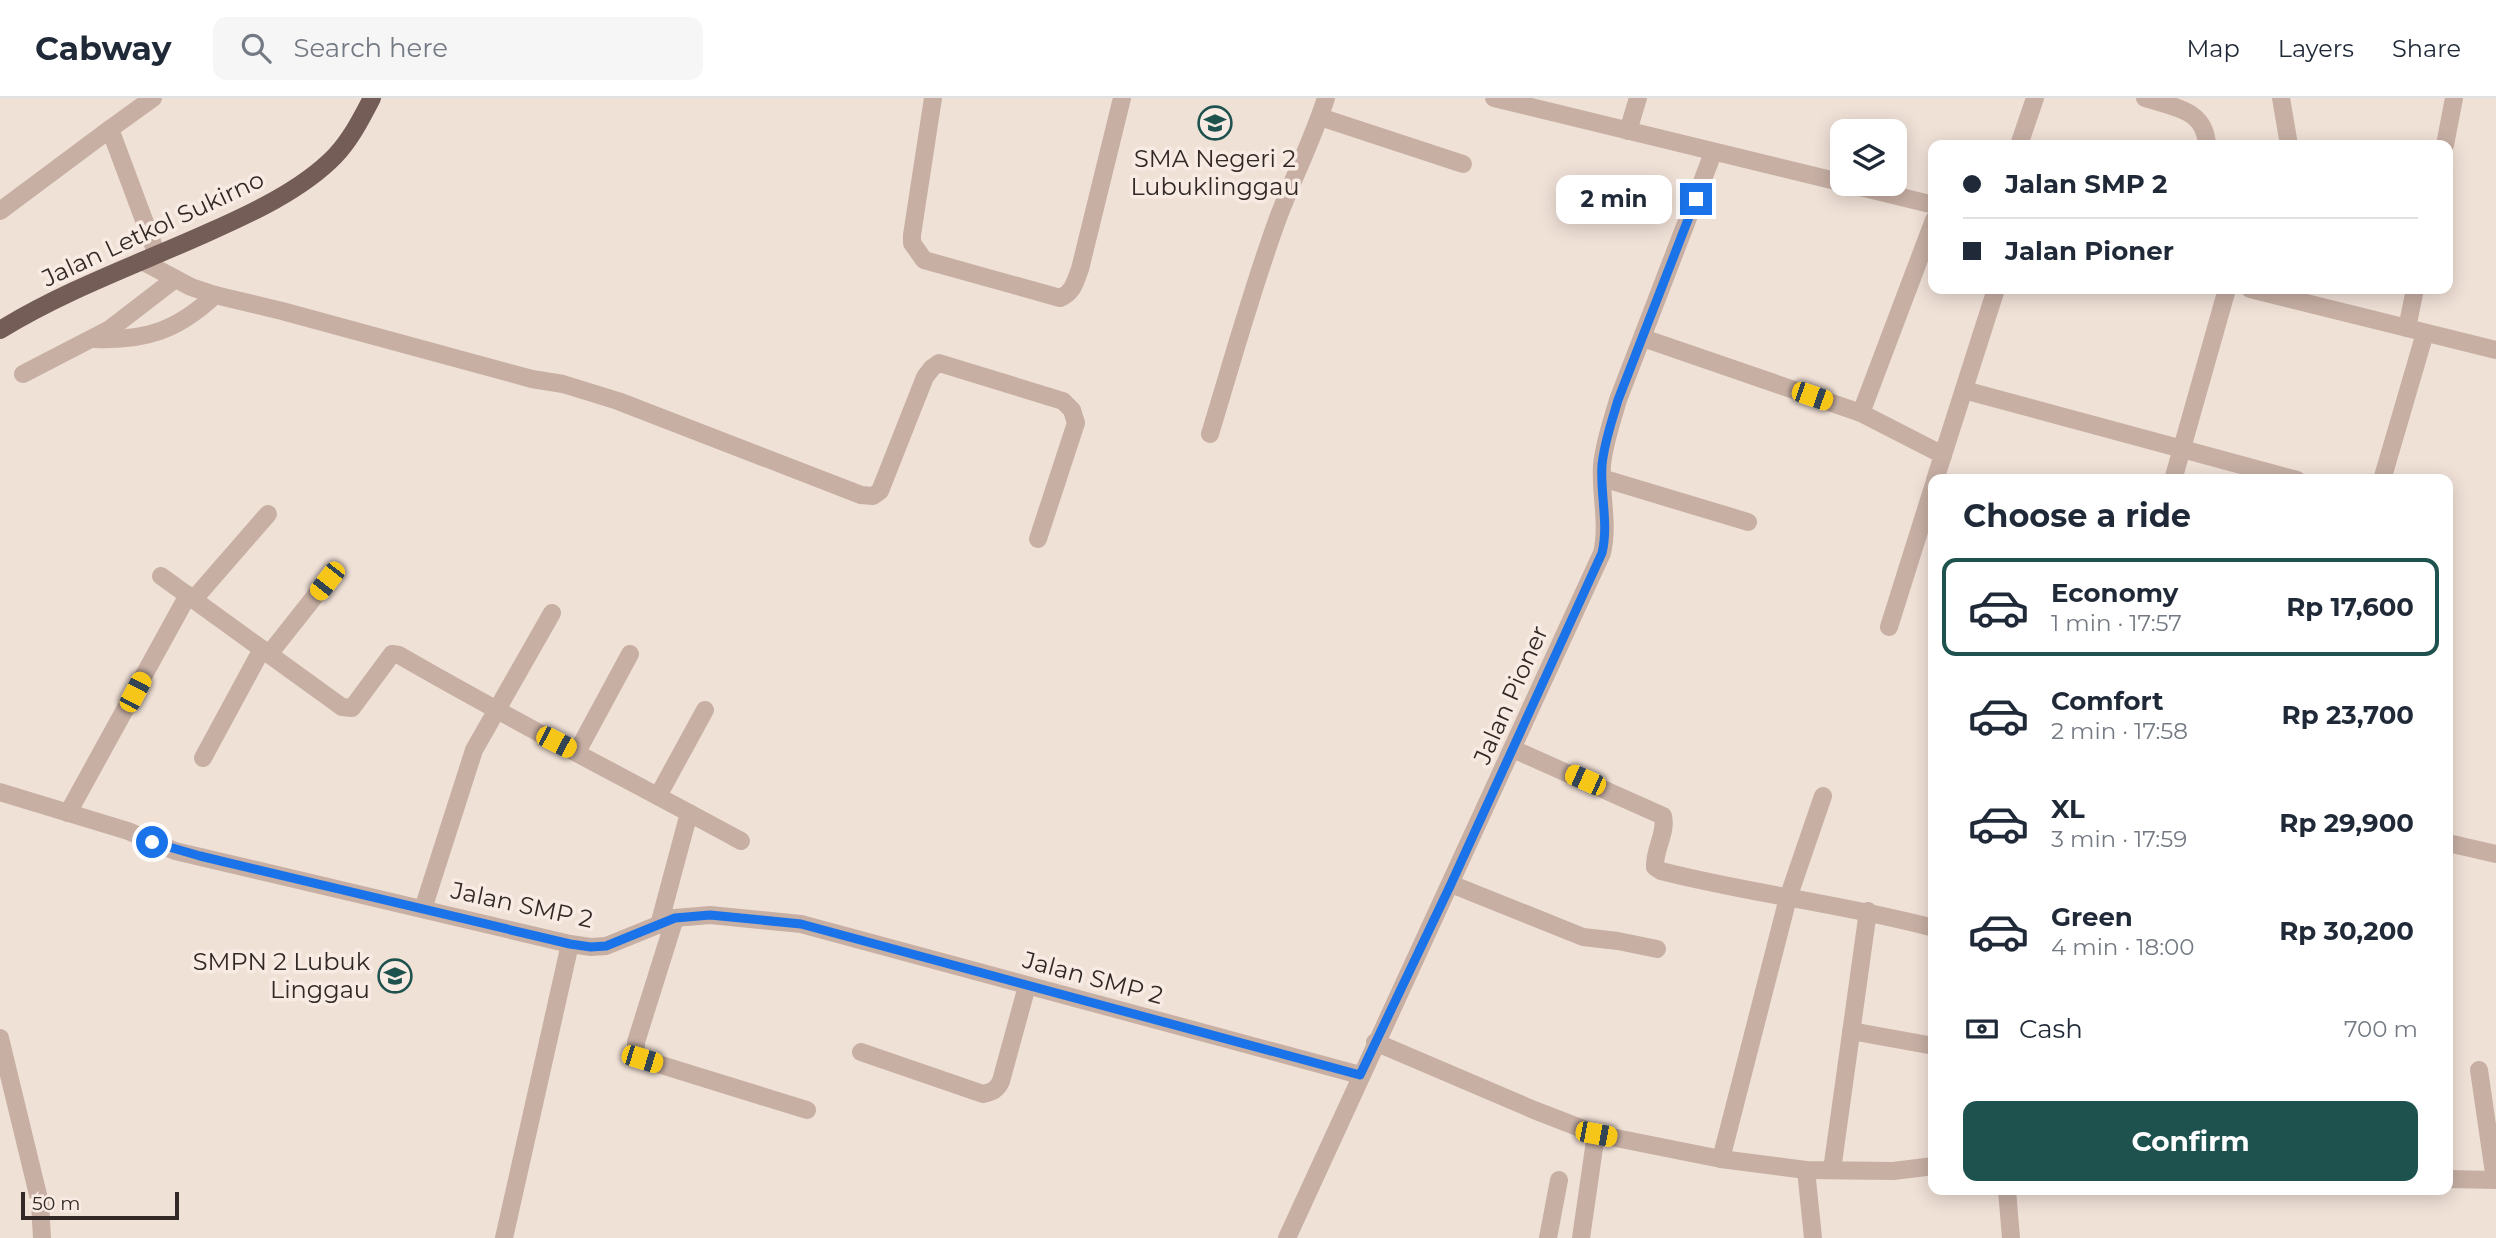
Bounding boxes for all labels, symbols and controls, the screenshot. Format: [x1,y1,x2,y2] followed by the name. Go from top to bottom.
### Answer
[213,17,703,80] search box
[35,28,171,68] text: Cabway
[237,29,275,67] icon: search
[293,32,448,64] text: Search here
[2186,34,2240,63] text: Map
[2278,34,2354,63] text: Layers
[2392,34,2461,63] text: Share
[1196,104,1234,142] school or university icon: SMA Negeri 2 Lubuklinggau
[1830,119,1907,196] map controls
[1830,119,1907,196] button: layers
[1130,144,1300,201] place label: SMA Negeri 2 Lubuklinggau
[36,164,268,293] street label: Jalan Letkol Sukirno
[2005,168,2167,200] text: Jalan SMP 2
[1556,174,1672,224] callout: 2 min
[1680,183,1712,215] route end
[1580,185,1648,213] text: 2 min
[2005,235,2174,267] text: Jalan Pioner
[1789,379,1836,413] car
[1963,496,2191,535] text: Choose a ride
[306,558,349,604] car
[1967,576,2030,639] icon: car
[2051,577,2178,609] text: Economy
[2286,591,2414,623] text: Rp 17,600
[2051,609,2182,637] text: 1 min · 17:57
[1467,621,1554,769] street label: Jalan Pioner
[116,669,155,715] car
[1967,684,2030,747] icon: car
[2051,685,2163,717] text: Comfort
[2282,699,2414,731] text: Rp 23,700
[2051,717,2188,745] text: 2 min · 17:58
[533,723,580,761] car
[1562,762,1609,798] car
[1967,792,2030,855] icon: car
[2051,793,2085,825] text: XL
[2279,807,2414,839] text: Rp 29,900
[2051,825,2187,853] text: 3 min · 17:59
[136,826,168,858] route start
[448,875,596,934] street label: Jalan SMP 2
[1967,900,2030,963] icon: car
[2051,901,2133,933] text: Green
[2279,915,2414,947] text: Rp 30,200
[2051,933,2195,961] text: 4 min · 18:00
[1019,945,1167,1010] street label: Jalan SMP 2
[193,947,371,1004] place label: SMPN 2 Lubuk Linggau
[376,957,414,995] school or university icon: SMPN 2 Lubuk Linggau
[1963,1010,2001,1048] icon: cash
[2019,1013,2083,1045] text: Cash
[2344,1015,2418,1043] text: 700 m
[619,1043,666,1075] car
[1963,1101,2418,1181] button: Confirm
[1574,1120,1619,1148] car
[21,1189,178,1221] scale bar
[32,1192,80,1215] text: 50 m

